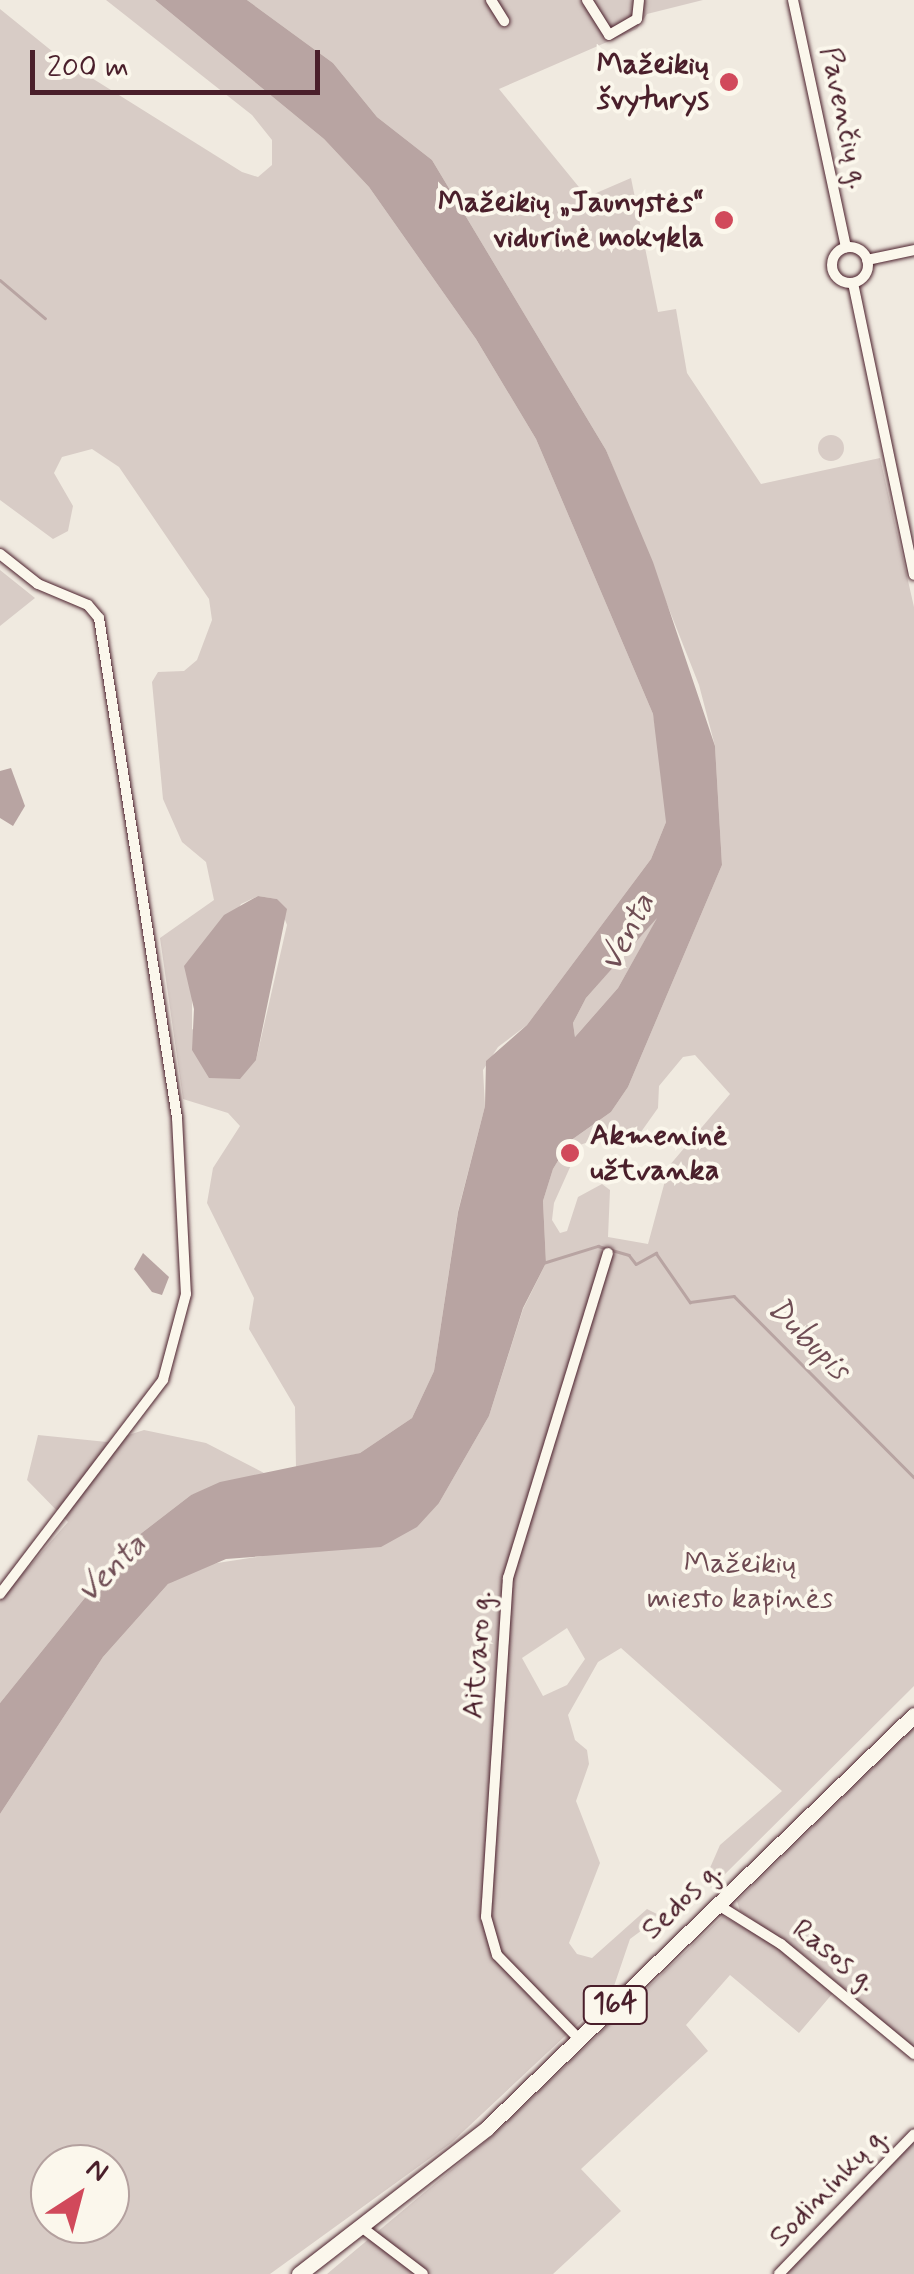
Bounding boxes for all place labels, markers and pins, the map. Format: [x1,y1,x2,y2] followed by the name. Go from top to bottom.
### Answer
[596,47,709,118] place label: Mažeikių švyturys
[718,71,740,93] marker: Mažeikių švyturys
[438,185,704,256] place label: Mažeikių „Jaunystės“ vidurinė mokykla
[713,209,735,231] marker: Mažeikių „Jaunystės“ vidurinė mokykla
[590,1118,727,1188] place label: Akmeninė užtvanka
[559,1142,581,1164] marker: Akmeninė užtvanka

